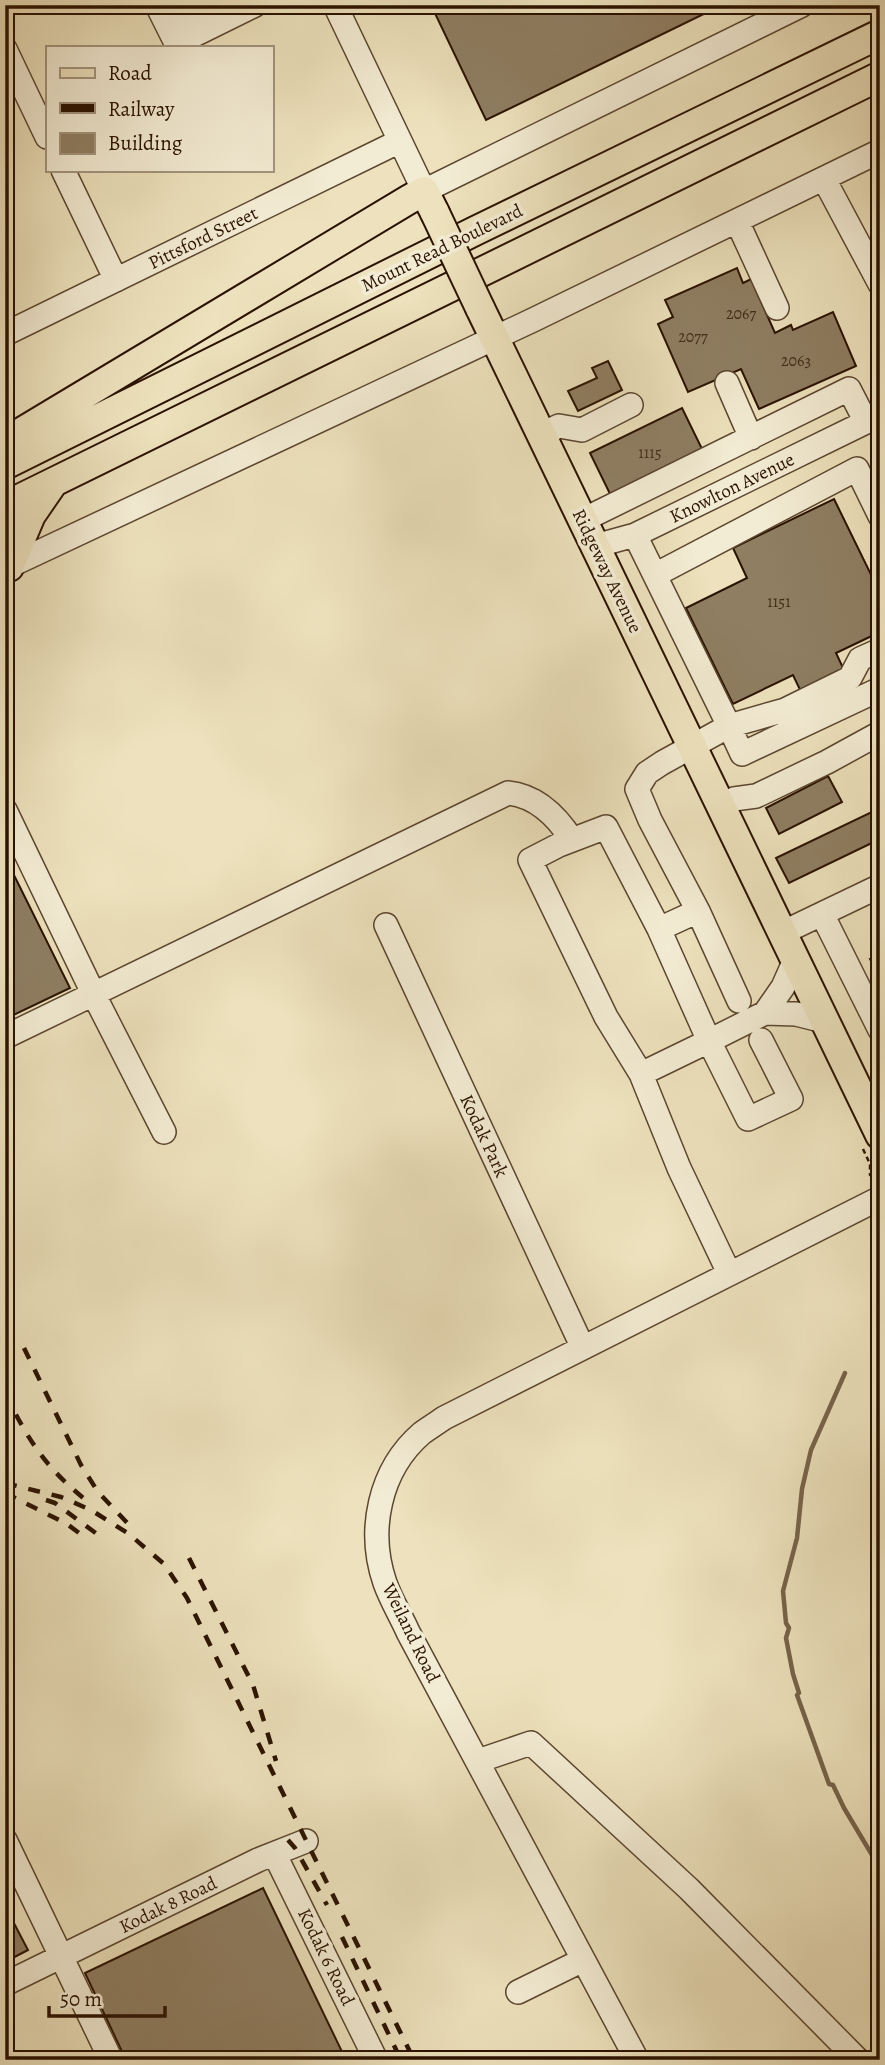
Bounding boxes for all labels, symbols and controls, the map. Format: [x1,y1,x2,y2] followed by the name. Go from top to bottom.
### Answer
[46,46,273,172] legend
[108,59,152,87] text: Road
[108,95,175,123] text: Railway
[108,129,183,157] text: Building
[357,197,528,298] street label: Mount Read Boulevard
[144,200,262,276] street label: Pittsford Street
[726,303,756,325] house number: 2067
[678,326,708,348] house number: 2077
[781,350,811,372] house number: 2063
[638,442,662,464] house number: 1115
[665,446,799,530] street label: Knowlton Avenue
[566,504,648,638] street label: Ridgeway Avenue
[767,591,791,613] house number: 1151
[453,1090,515,1182] street label: Kodak Park
[375,1578,447,1688] street label: Weiland Road
[115,1870,222,1940] street label: Kodak 8 Road
[291,1904,361,2011] street label: Kodak 6 Road
[49,1974,164,2018] scale bar
[60,1985,102,2013] text: 50 m

